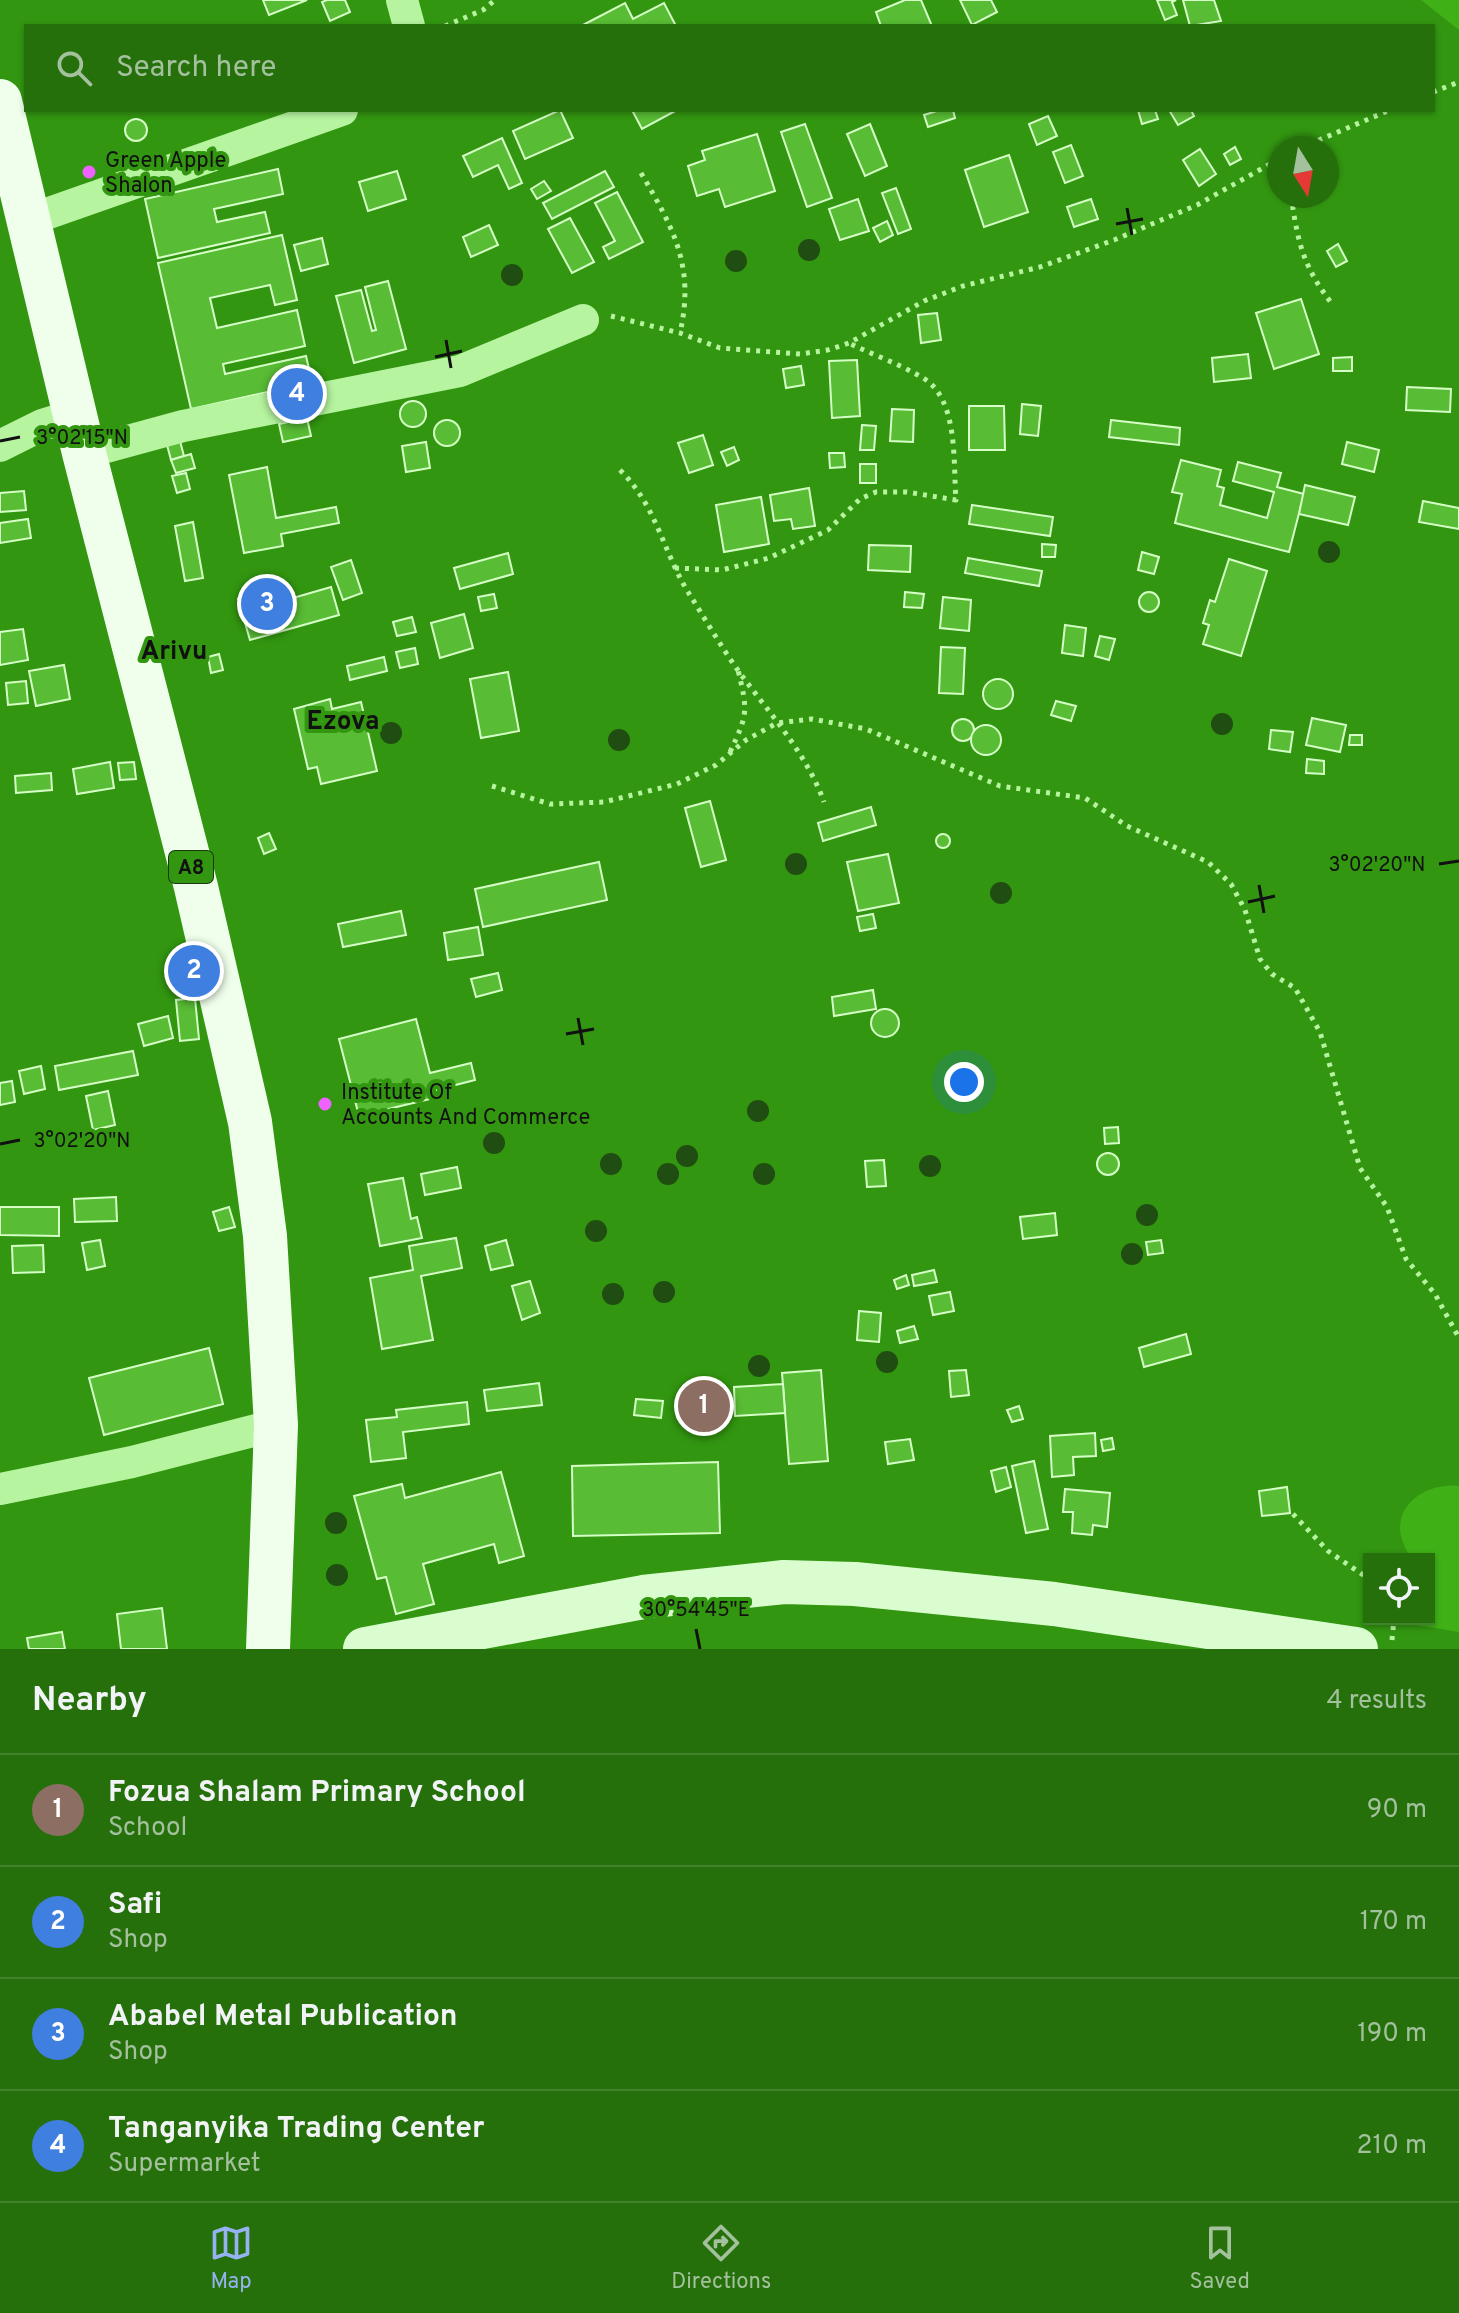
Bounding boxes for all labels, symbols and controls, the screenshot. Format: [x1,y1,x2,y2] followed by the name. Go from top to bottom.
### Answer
[24,24,1435,112] search box
[52,46,96,90] icon: search
[116,50,276,87] text: Search here
[1267,136,1339,208] north arrow
[105,148,226,200] place label: Green Apple Shalon
[80,163,98,181] marker: Green Apple Shalon
[271,364,323,424] pin: 4
[36,426,128,452] text: 3°02'15"N
[241,574,293,634] pin: 3
[141,636,207,669] district label: Arivu
[307,706,379,739] district label: Ezova
[169,851,213,883] road number: A8
[1329,853,1425,879] text: 3°02'20"N
[168,941,220,1001] pin: 2
[944,1062,984,1102] your location
[341,1080,590,1132] place label: Institute Of Accounts And Commerce
[316,1095,334,1113] marker: Institute Of Accounts And Commerce
[34,1129,130,1155] text: 3°02'20"N
[678,1376,730,1436] pin: 1
[1363,1553,1435,1625] map controls
[1363,1553,1435,1625] button: locate
[642,1598,750,1624] text: 30°54'45"E
[32,1680,147,1723] text: Nearby
[1326,1685,1427,1718] text: 4 results
[108,1775,526,1812] text: Fozua Shalam Primary School
[53,1794,63,1827] text: 1
[1367,1794,1427,1827] text: 90 m
[108,1812,187,1845] text: School
[108,1887,162,1924] text: Safi
[50,1906,66,1939] text: 2
[1360,1906,1427,1939] text: 170 m
[108,1924,168,1957] text: Shop
[108,1999,457,2036] text: Ababel Metal Publication
[50,2018,66,2051] text: 3
[1357,2018,1427,2051] text: 190 m
[108,2036,168,2069] text: Shop
[108,2111,485,2148] text: Tanganyika Trading Center
[50,2130,66,2163] text: 4
[1357,2130,1427,2163] text: 210 m
[108,2148,260,2181] text: Supermarket
[209,2221,253,2296] tab: Map
[671,2221,771,2296] tab: Directions
[1189,2221,1250,2296] tab: Saved

